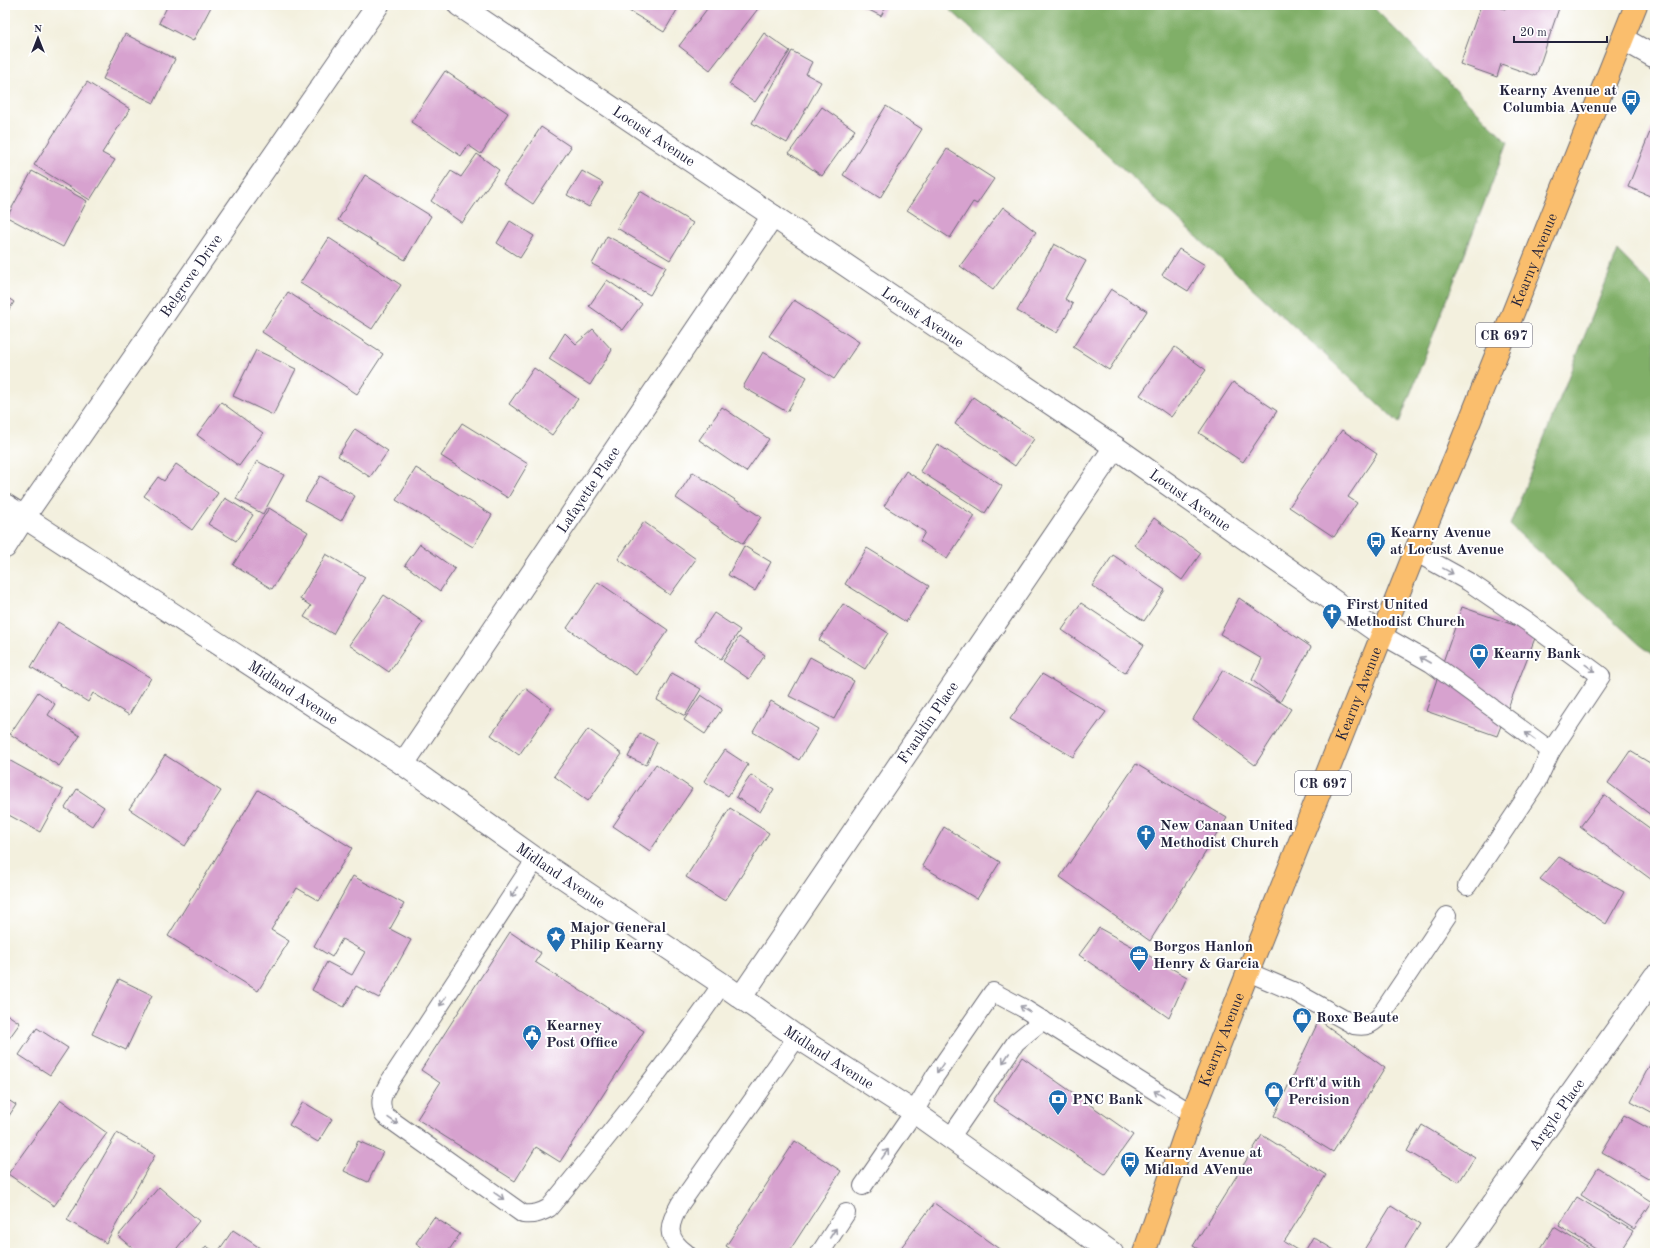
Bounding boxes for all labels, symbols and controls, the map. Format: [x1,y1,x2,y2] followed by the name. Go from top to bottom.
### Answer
[18,18,58,58] north arrow
[1514,18,1607,44] scale bar
[34,24,43,35] text: N
[1520,27,1547,39] text: 20 m
[1499,84,1618,116] place label: Kearny Avenue at Columbia Avenue
[1620,88,1642,116] bus stop icon: Kearny Avenue at Columbia Avenue
[609,104,697,170] street label: Locust Avenue
[1510,211,1561,310] street label: Kearny Avenue
[158,232,226,320] street label: Belgrove Drive
[878,285,966,351] street label: Locust Avenue
[1476,323,1532,347] road number: CR 697
[555,445,624,536] street label: Lafayette Place
[1146,467,1233,535] street label: Locust Avenue
[1390,526,1504,558] place label: Kearny Avenue at Locust Avenue
[1365,530,1387,558] bus stop icon: Kearny Avenue at Locust Avenue
[1442,568,1454,575] one-way arrow
[1346,598,1465,630] place label: First United Methodist Church
[1321,602,1343,630] church icon: First United Methodist Church
[1468,642,1490,670] bank icon: Kearny Bank
[1335,645,1385,744] street label: Kearny Avenue
[1493,647,1582,662] place label: Kearny Bank
[1419,655,1431,663] one-way arrow
[245,659,340,728] street label: Midland Avenue
[1585,664,1596,672] one-way arrow
[896,680,962,767] street label: Franklin Place
[1525,732,1536,740] one-way arrow
[1295,771,1351,795] road number: CR 697
[1160,819,1293,851] place label: New Canaan United Methodist Church
[1135,823,1157,851] church icon: New Canaan United Methodist Church
[513,841,607,912] street label: Midland Avenue
[510,886,518,898] one-way arrow
[570,921,666,953] place label: Major General Philip Kearny
[545,925,567,953] place icon: Major General Philip Kearny
[1153,940,1260,972] place label: Borgos Hanlon Henry & Garcia
[1128,944,1150,972] office icon: Borgos Hanlon Henry & Garcia
[1197,991,1248,1089] street label: Kearny Avenue
[439,995,447,1006] one-way arrow
[1019,1005,1031,1013] one-way arrow
[1291,1006,1313,1034] shop icon: Roxc Beaute
[1316,1011,1399,1026] place label: Roxc Beaute
[546,1019,618,1051] place label: Kearney Post Office
[521,1023,543,1051] public building icon: Kearney Post Office
[780,1024,876,1093] street label: Midland Avenue
[1002,1052,1010,1063] one-way arrow
[936,1062,944,1073] one-way arrow
[1288,1076,1361,1108] place label: Crft'd with Percision
[1527,1077,1588,1154] street label: Argyle Place
[1263,1080,1285,1108] shop icon: Crft'd with Percision
[1047,1088,1069,1116] bank icon: PNC Bank
[1153,1089,1165,1097] one-way arrow
[1072,1093,1144,1108] place label: PNC Bank
[387,1117,398,1125] one-way arrow
[1144,1146,1263,1178] place label: Kearny Avenue at Midland AVenue
[881,1149,889,1160] one-way arrow
[1119,1150,1141,1178] bus stop icon: Kearny Avenue at Midland AVenue
[493,1192,504,1201] one-way arrow
[829,1228,837,1239] one-way arrow

